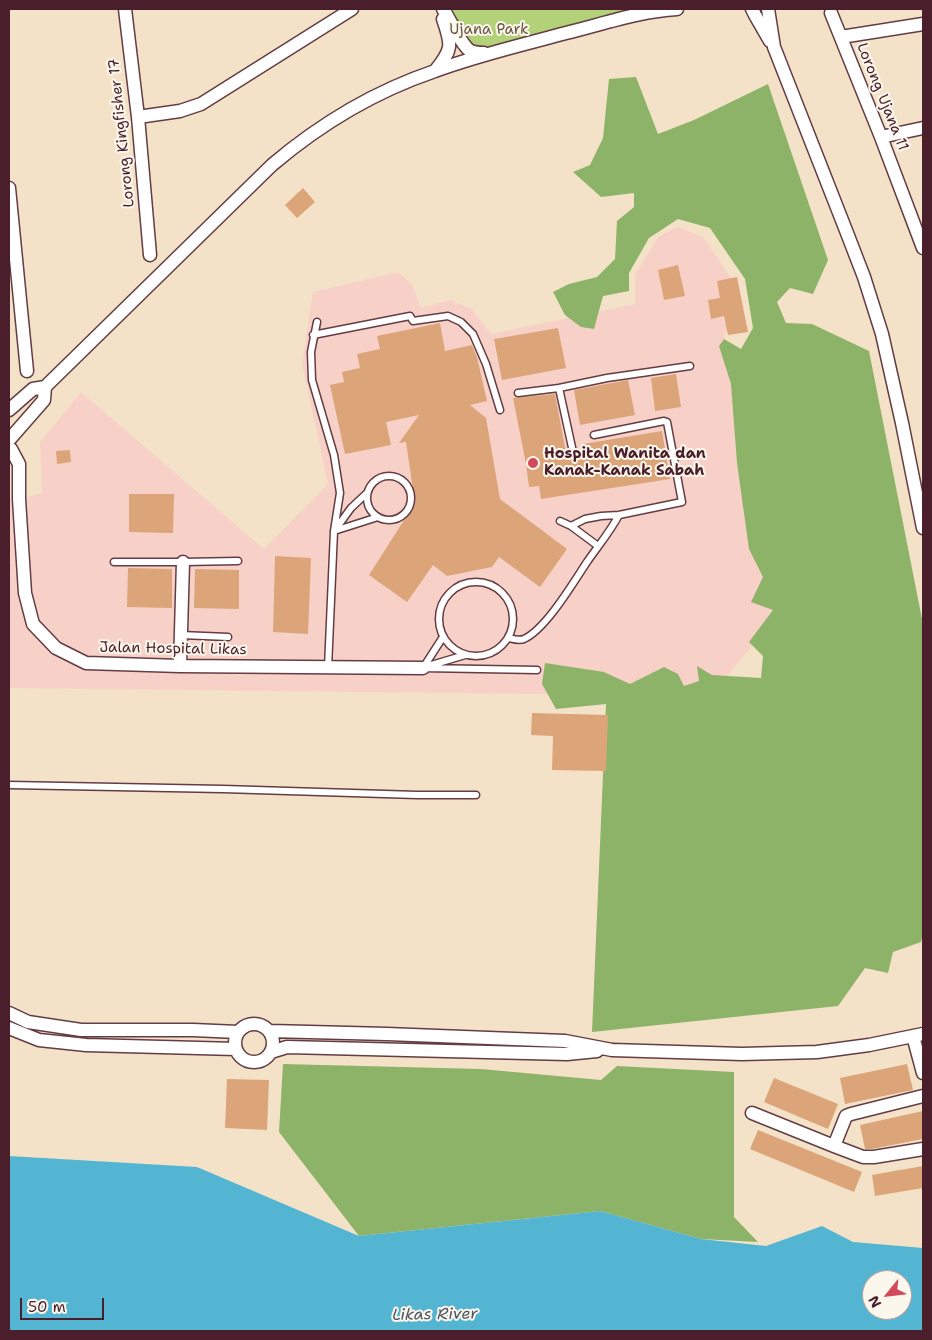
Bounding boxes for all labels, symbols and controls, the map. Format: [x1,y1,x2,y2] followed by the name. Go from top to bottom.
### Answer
[449,21,529,39] park label: Ujana Park
[852,40,912,154] street label: Lorong Ujana 11
[105,58,139,208] street label: Lorong Kingfisher 17
[544,445,706,480] place label: Hospital Wanita dan Kanak-Kanak Sabah
[526,456,540,470] marker: Hospital Wanita dan Kanak-Kanak Sabah
[99,639,247,659] street label: Jalan Hospital Likas
[862,1270,912,1320] north arrow
[22,1288,106,1320] scale bar
[864,1293,885,1311] text: N
[28,1297,66,1317] text: 50 m
[392,1305,478,1325] water label: Likas River

